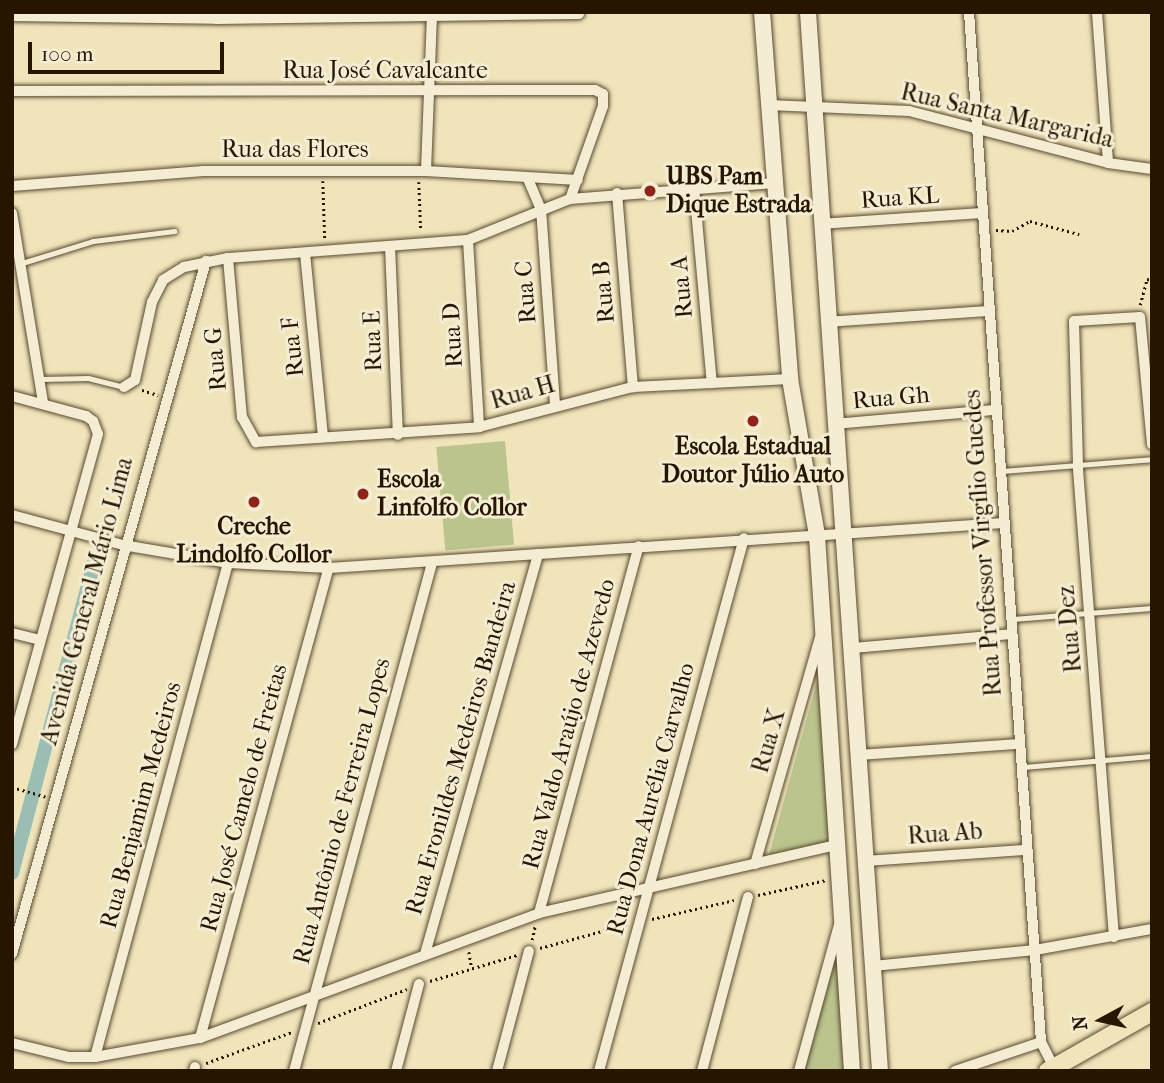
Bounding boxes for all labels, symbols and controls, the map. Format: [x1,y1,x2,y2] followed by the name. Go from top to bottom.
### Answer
[32,28,228,72] scale bar
[41,42,94,66] text: 100 m
[282,57,488,85] street label: Rua José Cavalcante
[898,78,1116,154] street label: Rua Santa Margarida
[221,136,369,164] street label: Rua das Flores
[666,163,812,219] place label: UBS Pam Dique Estrada
[640,181,660,201] marker: UBS Pam Dique Estrada
[860,181,940,215] street label: Rua KL
[665,255,699,319] street label: Rua A
[509,260,543,324] street label: Rua C
[587,260,621,324] street label: Rua B
[437,302,469,368] street label: Rua D
[358,310,388,372] street label: Rua E
[276,316,310,378] street label: Rua F
[199,326,233,392] street label: Rua G
[487,370,559,416] street label: Rua H
[851,380,931,416] street label: Rua Gh
[958,389,1008,697] street label: Rua Professor Virgílio Guedes
[745,413,761,429] marker: Escola Estadual Doutor Júlio Auto
[662,433,844,489] place label: Escola Estadual Doutor Júlio Auto
[35,454,139,748] street label: Avenida General Mário Lima
[377,466,527,522] place label: Escola Linfolfo Collor
[355,486,371,502] marker: Escola Linfolfo Collor
[246,494,262,510] marker: Creche Lindolfo Collor
[176,513,332,569] place label: Creche Lindolfo Collor
[516,576,622,872] street label: Rua Valdo Araújo de Azevedo
[400,578,522,918] street label: Rua Eronildes Medeiros Bandeira
[1052,584,1088,674] street label: Rua Dez
[287,655,397,967] street label: Rua Antônio de Ferreira Lopes
[601,660,701,938] street label: Rua Dona Aurélia Carvalho
[194,661,294,935] street label: Rua José Camelo de Freitas
[94,678,188,932] street label: Rua Benjamim Medeiros
[746,706,792,776] street label: Rua X
[907,817,983,851] street label: Rua Ab
[1066,985,1136,1055] north arrow
[1068,1014,1092,1032] text: N

